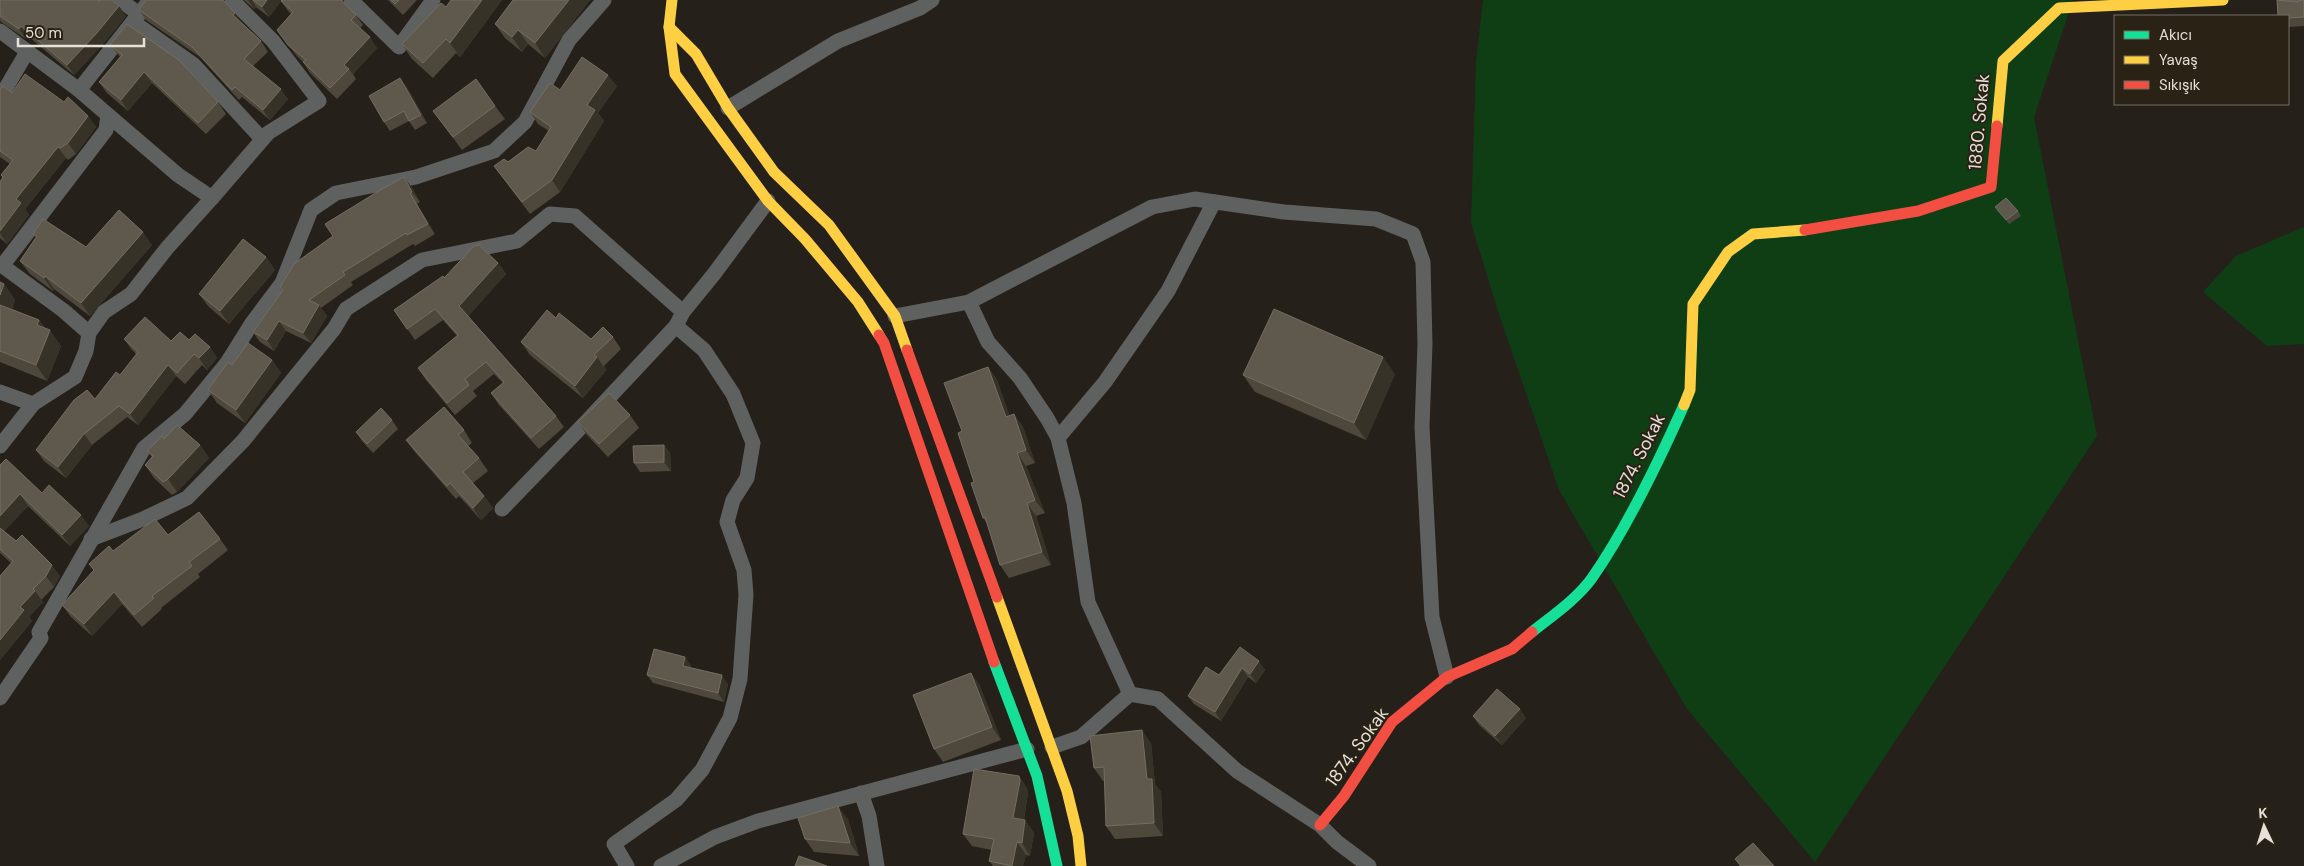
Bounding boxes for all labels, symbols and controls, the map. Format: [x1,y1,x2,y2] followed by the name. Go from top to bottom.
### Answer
[18,15,144,47] scale bar
[2114,15,2289,105] legend
[25,23,62,43] text: 50 m
[2159,25,2192,45] text: Akıcı
[2159,50,2198,70] text: Yavaş
[1963,73,1995,171] street label: 1880. Sokak
[2159,75,2201,95] text: Sıkışık
[1607,409,1671,503] street label: 1874. Sokak
[1320,702,1394,792] street label: 1874. Sokak
[2239,801,2289,851] north arrow
[2258,804,2268,822] text: K

